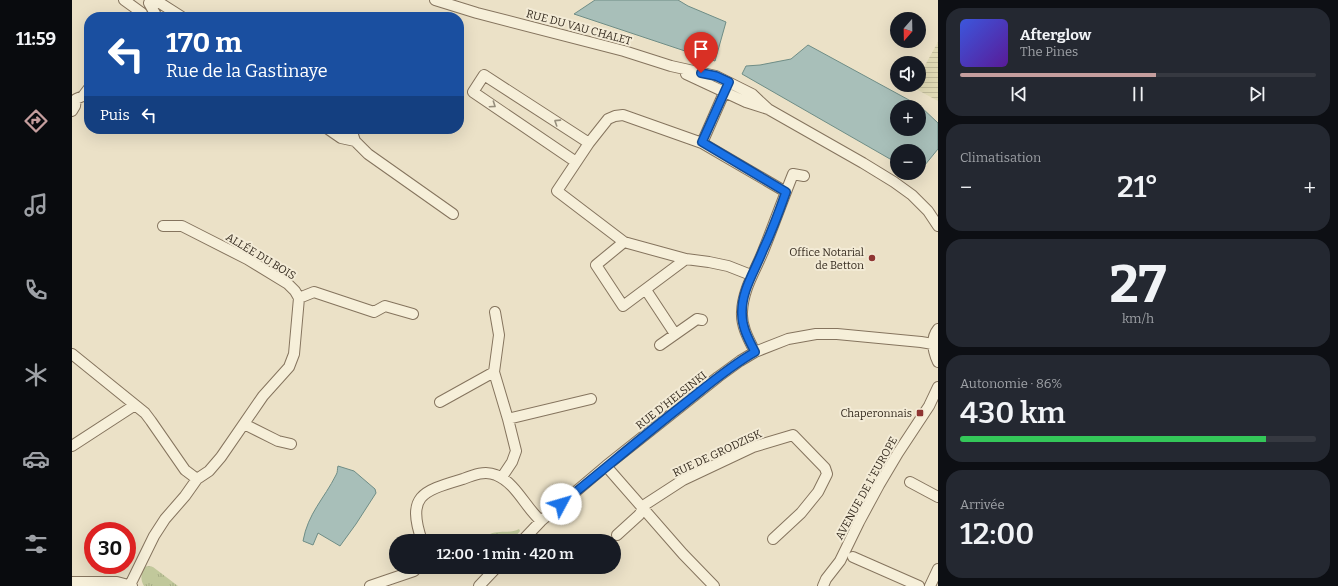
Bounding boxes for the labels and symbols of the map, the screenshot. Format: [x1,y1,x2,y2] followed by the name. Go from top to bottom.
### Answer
[525,7,634,48] street label: RUE DU VAU CHALET
[890,12,926,48] north arrow
[684,32,718,73] pin
[489,100,496,108] one-way arrow
[554,119,561,127] one-way arrow
[223,230,299,282] street label: ALLÉE DU BOIS
[789,246,864,272] place label: Office Notarial de Betton
[867,253,877,263] marker: Office Notarial de Betton
[633,369,709,432] street label: RUE D'HELSINKI
[840,407,912,420] place label: Chaperonnais
[915,408,925,418] marker: Chaperonnais
[671,427,764,480] street label: RUE DE GRODZISK
[833,434,900,542] street label: AVENUE DE L'EUROPE
[540,483,582,525] position arrow
[84,522,136,574] speed limit sign: 30

